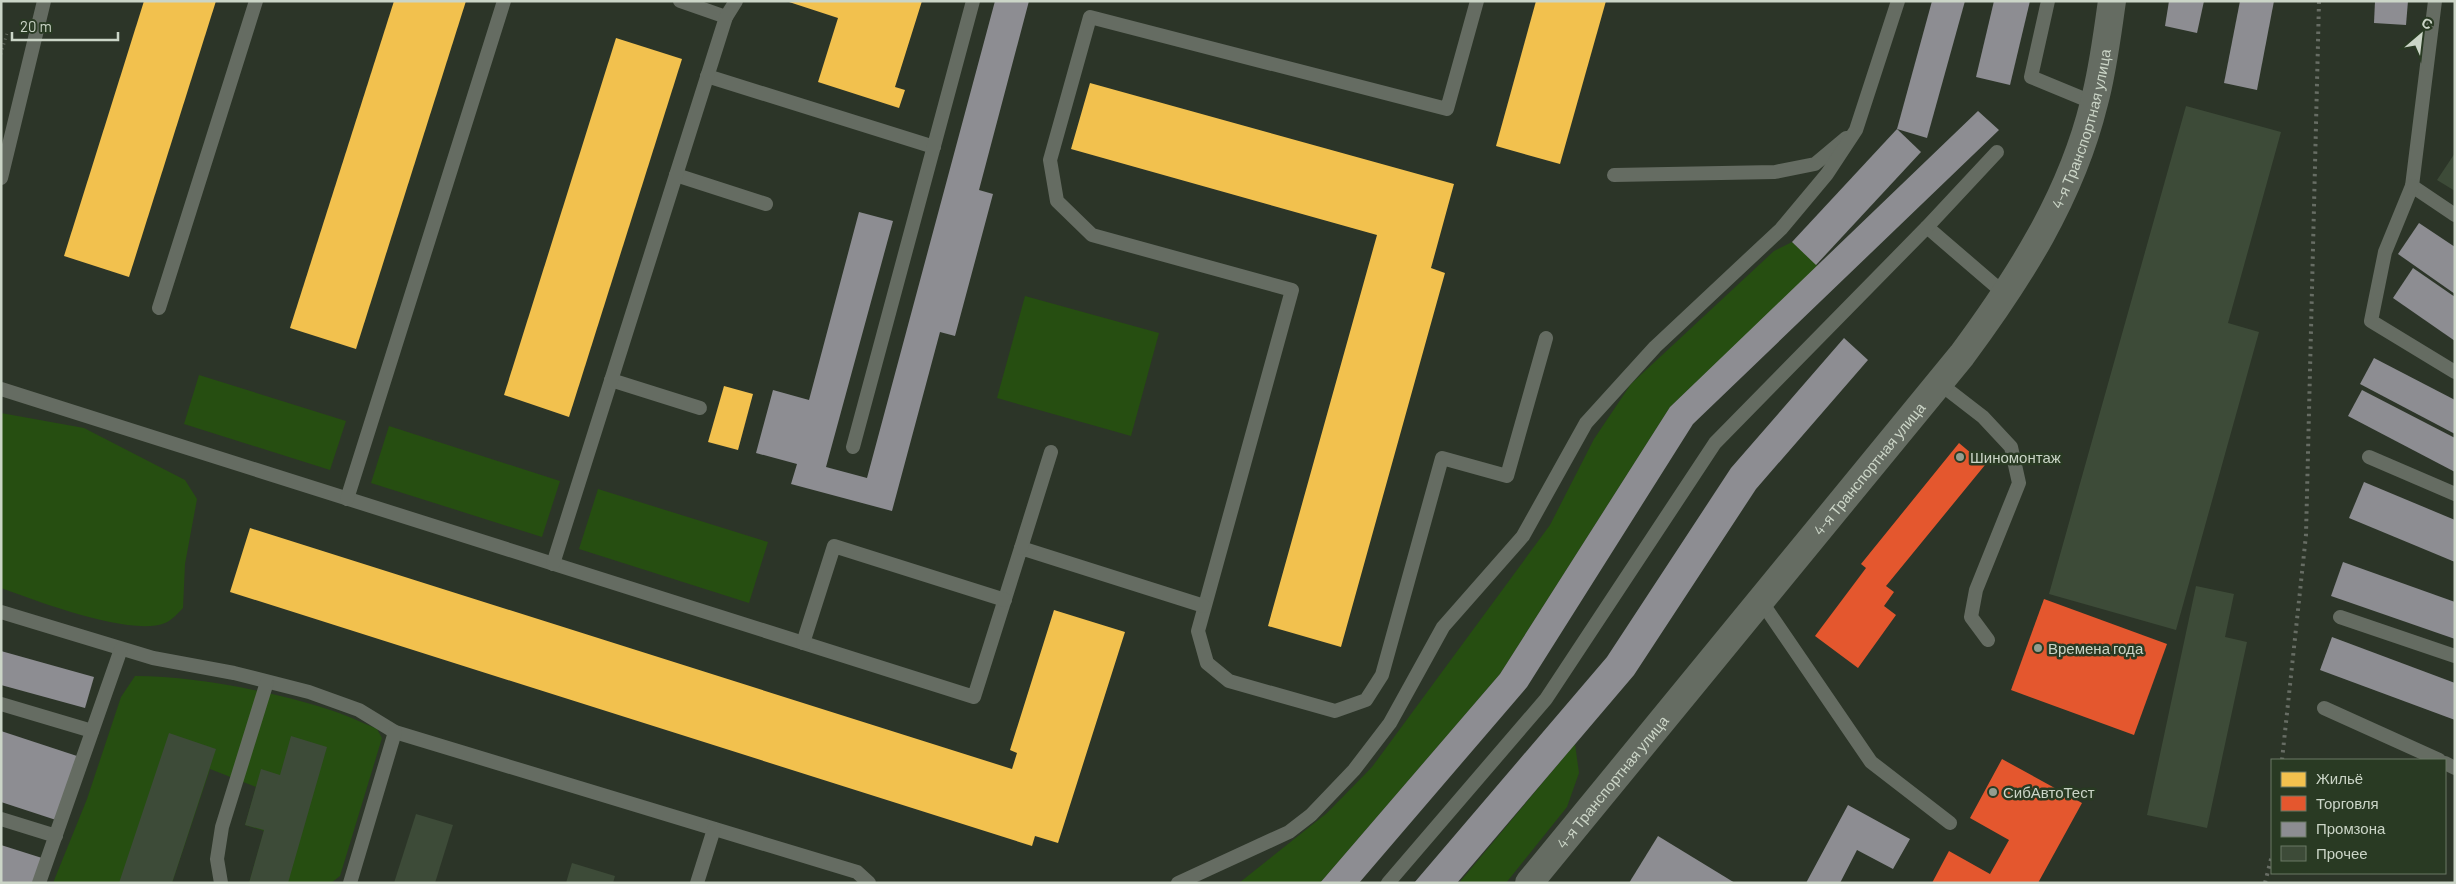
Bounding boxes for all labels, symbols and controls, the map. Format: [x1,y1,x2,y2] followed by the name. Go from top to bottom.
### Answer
[12,10,119,42] scale bar
[2396,10,2446,60] north arrow
[2419,13,2436,33] text: С
[20,17,52,35] text: 20 m
[2047,47,2114,211] street label: 4-я Транспортная улица
[1809,398,1929,539] street label: 4-я Транспортная улица
[1970,448,2061,466] place label: Шиномонтаж
[1954,451,1966,463] marker: Шиномонтаж
[2048,639,2144,657] place label: Времена года
[2032,642,2044,654] marker: Времена года
[1552,711,1672,852] street label: 4-я Транспортная улица
[2271,759,2446,874] legend
[2316,769,2363,787] text: Жильё
[2003,783,2095,801] place label: СибАвтоТест
[1987,786,1999,798] marker: СибАвтоТест
[2316,794,2379,812] text: Торговля
[2316,819,2386,837] text: Промзона
[2316,844,2368,862] text: Прочее

